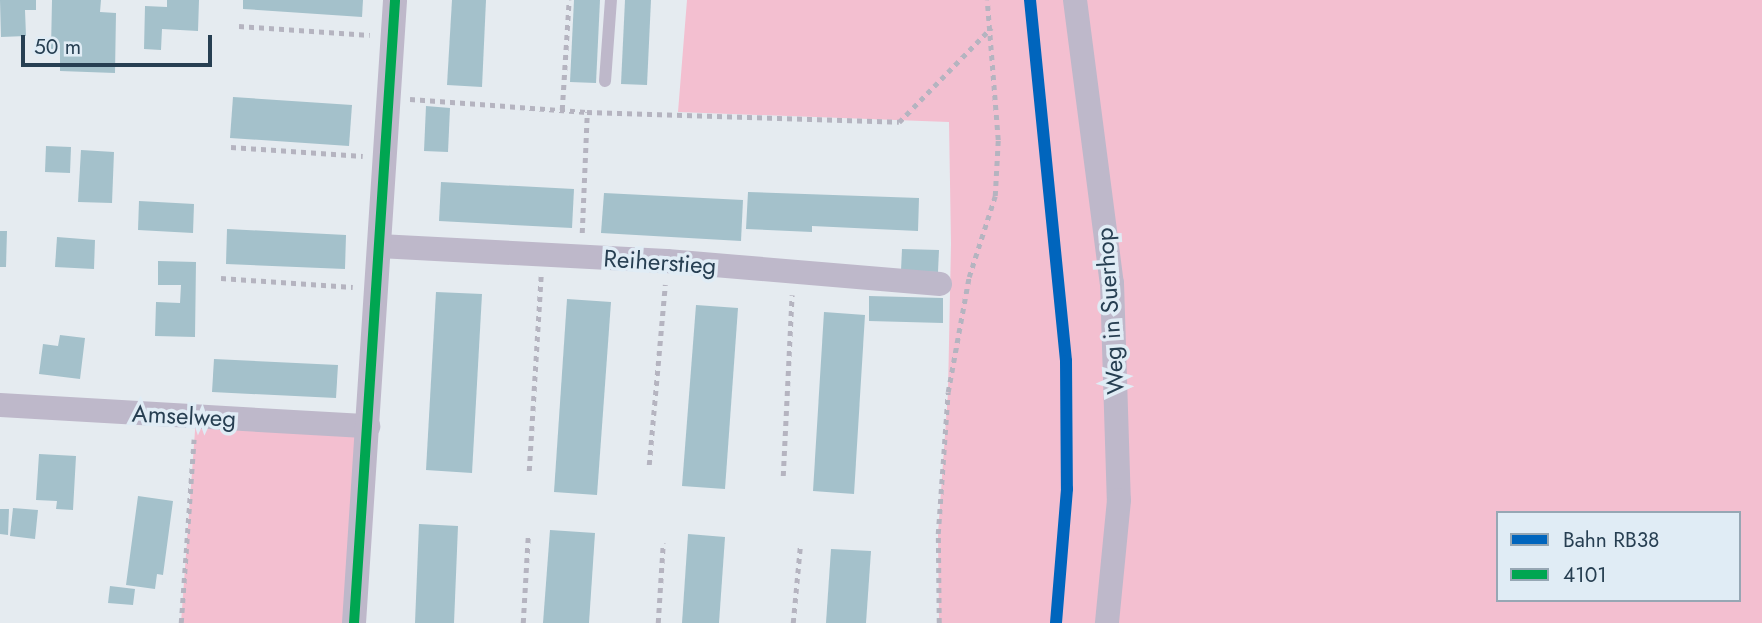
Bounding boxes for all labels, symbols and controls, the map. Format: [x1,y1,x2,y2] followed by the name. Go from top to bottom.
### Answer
[24,21,215,65] scale bar
[34,32,81,62] text: 50 m
[1090,227,1130,395] street label: Weg in Suerhop
[603,244,717,280] street label: Reiherstieg
[131,399,237,433] street label: Amselweg
[1496,511,1741,602] legend
[1563,525,1660,555] text: Bahn RB38
[1563,560,1607,590] text: 4101

